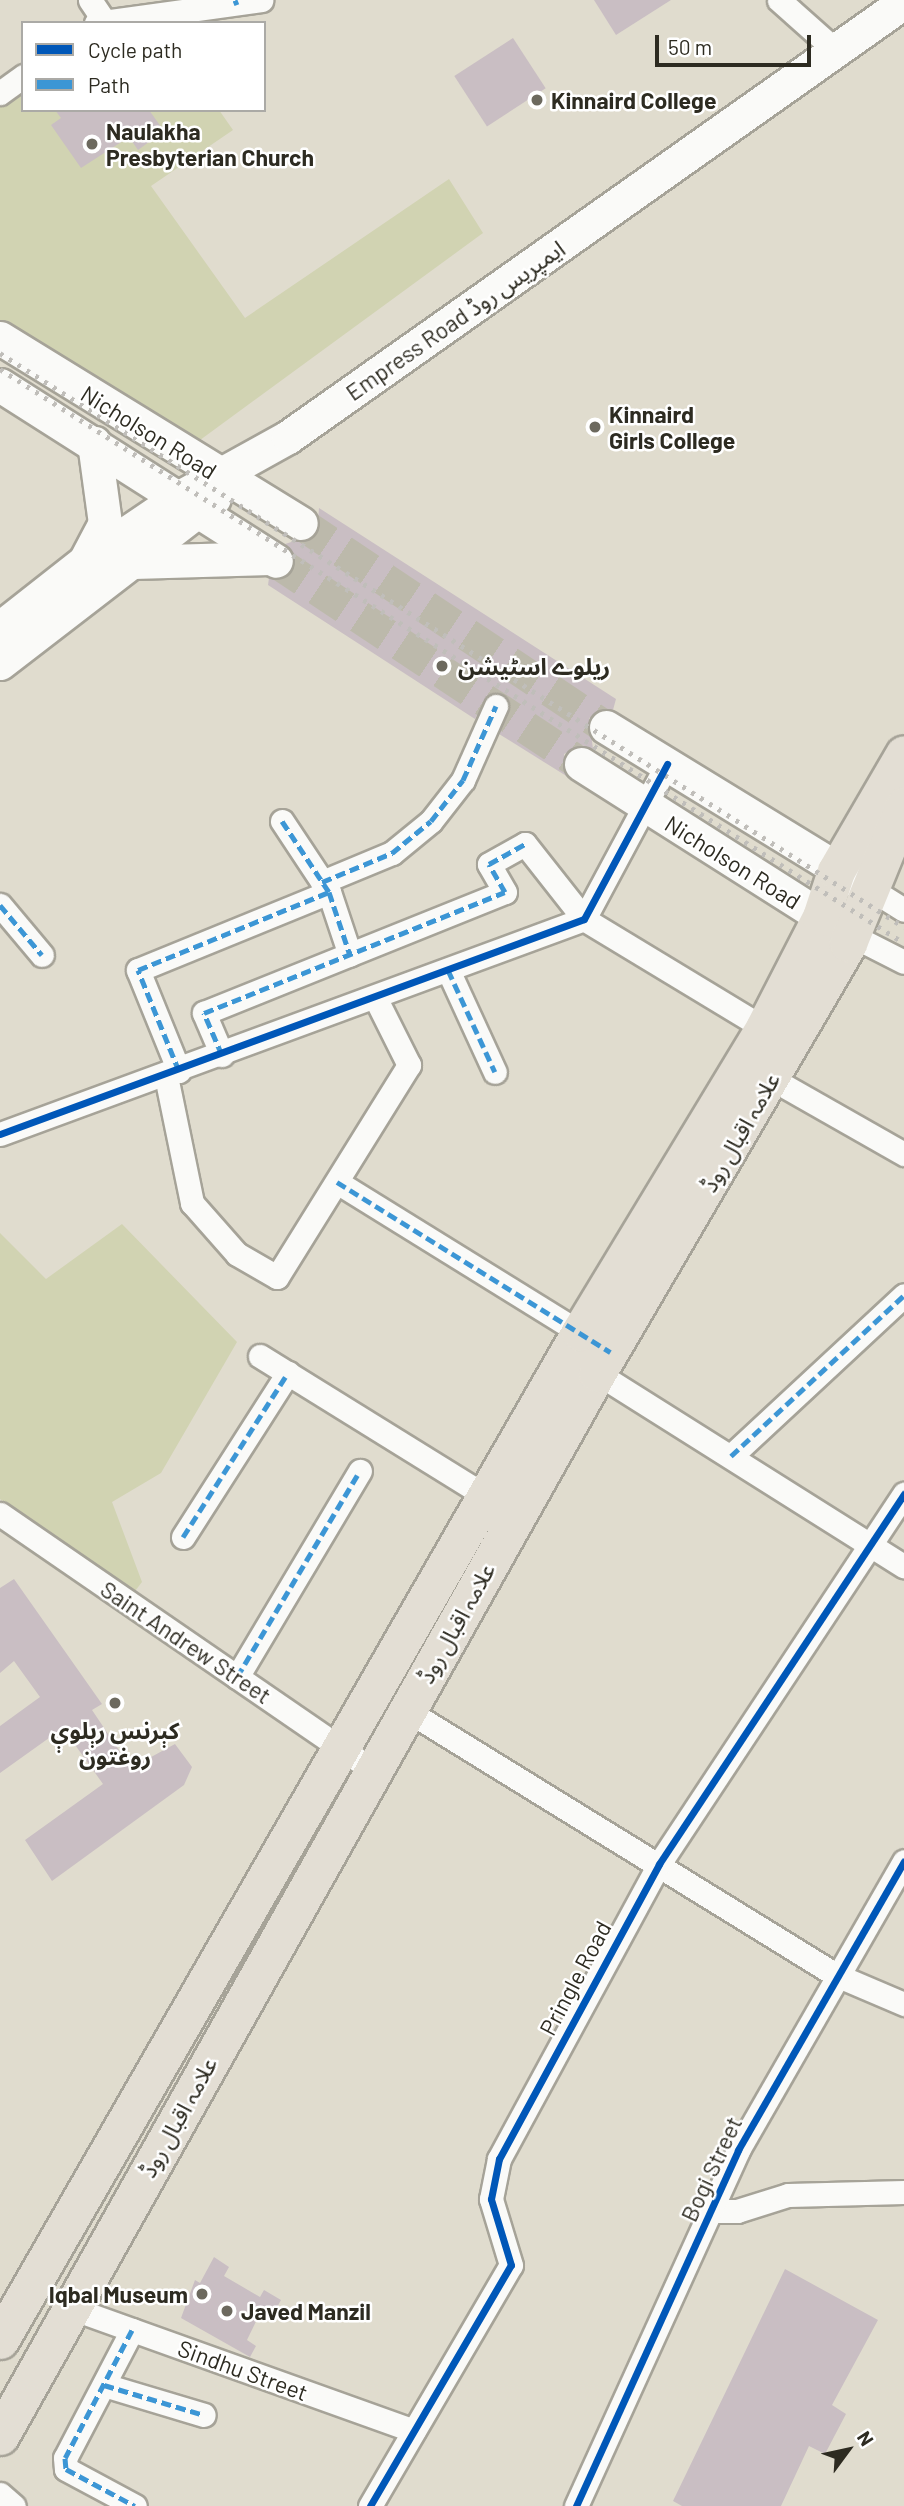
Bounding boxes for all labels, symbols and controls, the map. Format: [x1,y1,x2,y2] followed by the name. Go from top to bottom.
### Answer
[21,21,266,112] legend
[659,21,815,65] scale bar
[668,34,712,59] text: 50 m
[88,37,182,62] text: Cycle path
[88,72,130,97] text: Path
[551,86,716,114] place label: Kinnaird College
[529,92,545,108] marker: Kinnaird College
[106,117,314,171] place label: Naulakha Presbyterian Church
[84,136,100,152] marker: Naulakha Presbyterian Church
[340,234,570,406] street label: Empress Road ایمپریس روڈ
[76,379,222,485] street label: Nicholson Road
[609,400,735,454] place label: Kinnaird Girls College
[587,419,603,435] marker: Kinnaird Girls College
[458,652,610,680] place label: ریلوے اسٹیشن
[432,656,452,676] marker: ریلوے اسٹیشن
[660,809,806,915] street label: Nicholson Road
[695,1067,785,1197] street label: علامہ اقبال روڈ
[412,1558,500,1688] street label: علامہ اقبال روڈ
[96,1575,276,1709] street label: Saint Andrew Street
[105,1693,125,1713] marker: کېرنس رېلوې روغتون
[51,1716,179,1770] place label: کېرنس رېلوې روغتون
[533,1916,617,2040] street label: Pringle Road
[134,2052,222,2182] street label: علامہ اقبال روڈ
[675,2112,747,2226] street label: Bogi Street
[49,2280,188,2308] place label: Iqbal Museum
[194,2286,210,2302] marker: Iqbal Museum
[241,2297,371,2325] place label: Javed Manzil
[219,2303,235,2319] marker: Javed Manzil
[174,2334,312,2406] street label: Sindhu Street
[813,2415,883,2485] north arrow
[853,2427,879,2450] text: N

